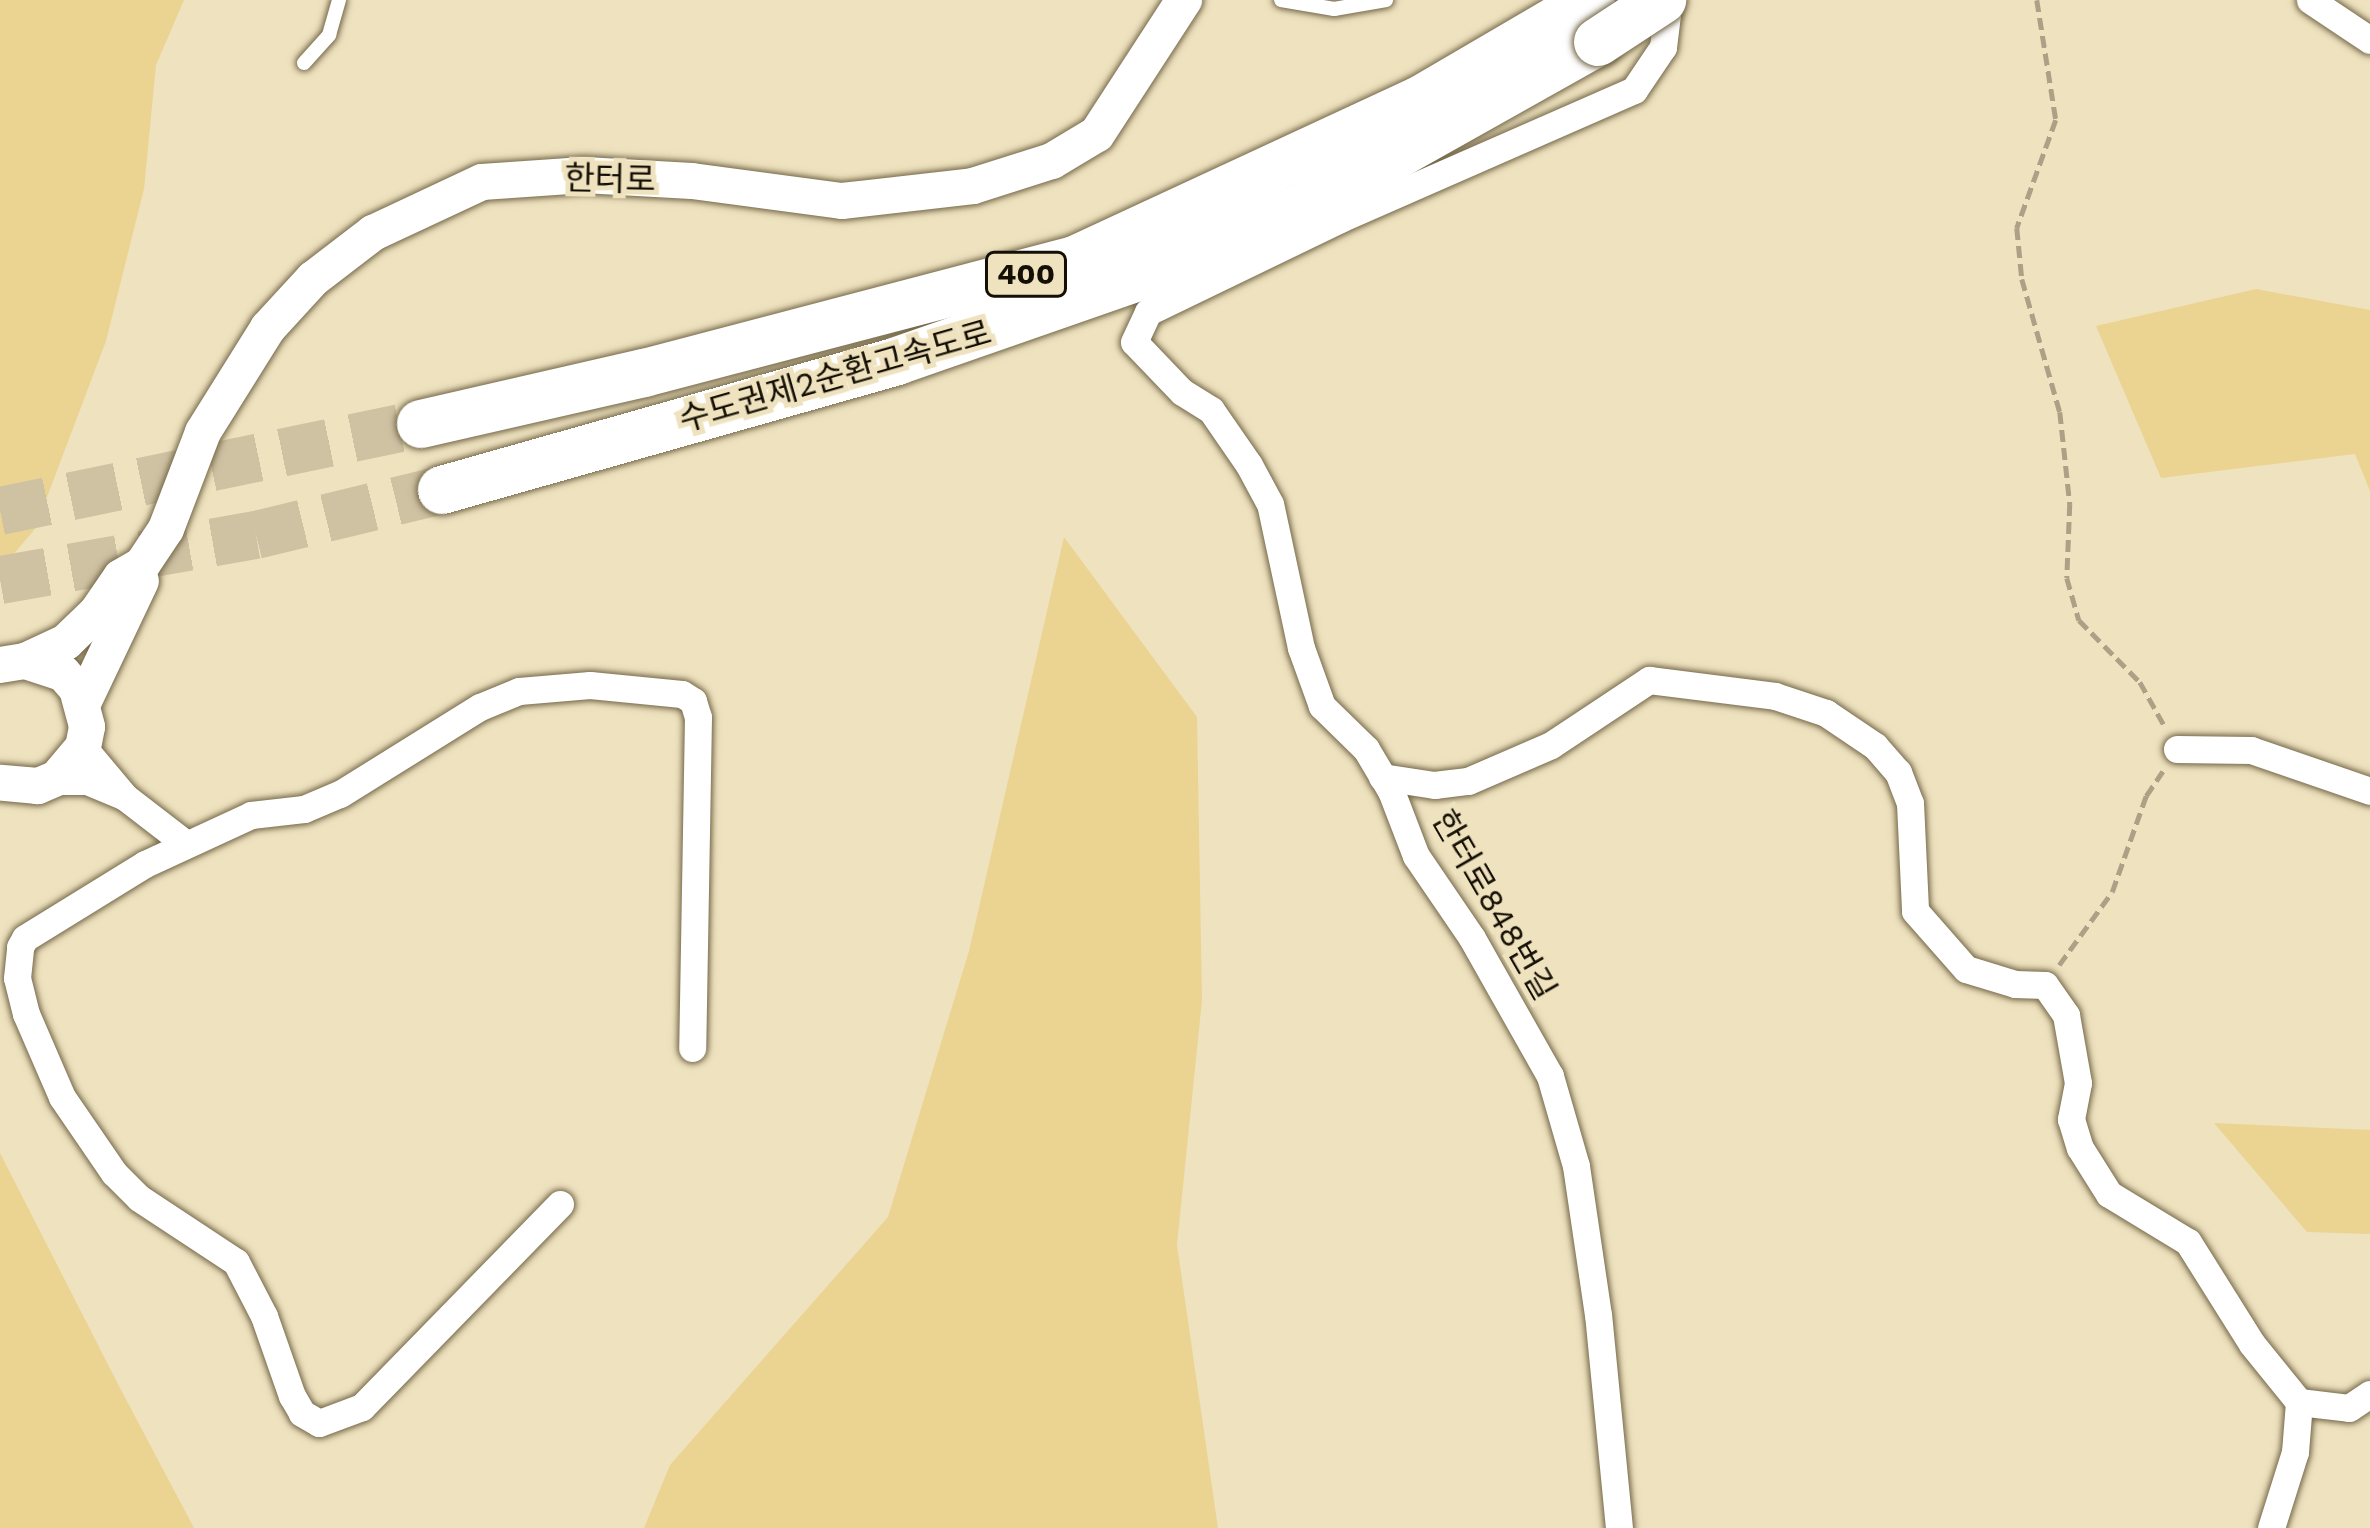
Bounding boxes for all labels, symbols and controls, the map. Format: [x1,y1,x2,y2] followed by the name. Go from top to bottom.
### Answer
[564,158,656,200] street label: 한터로
[984,250,1068,298] road number: 400
[674,312,996,440] street label: 수도권제2순환고속도로
[1424,803,1564,1007] street label: 한터로848번길

